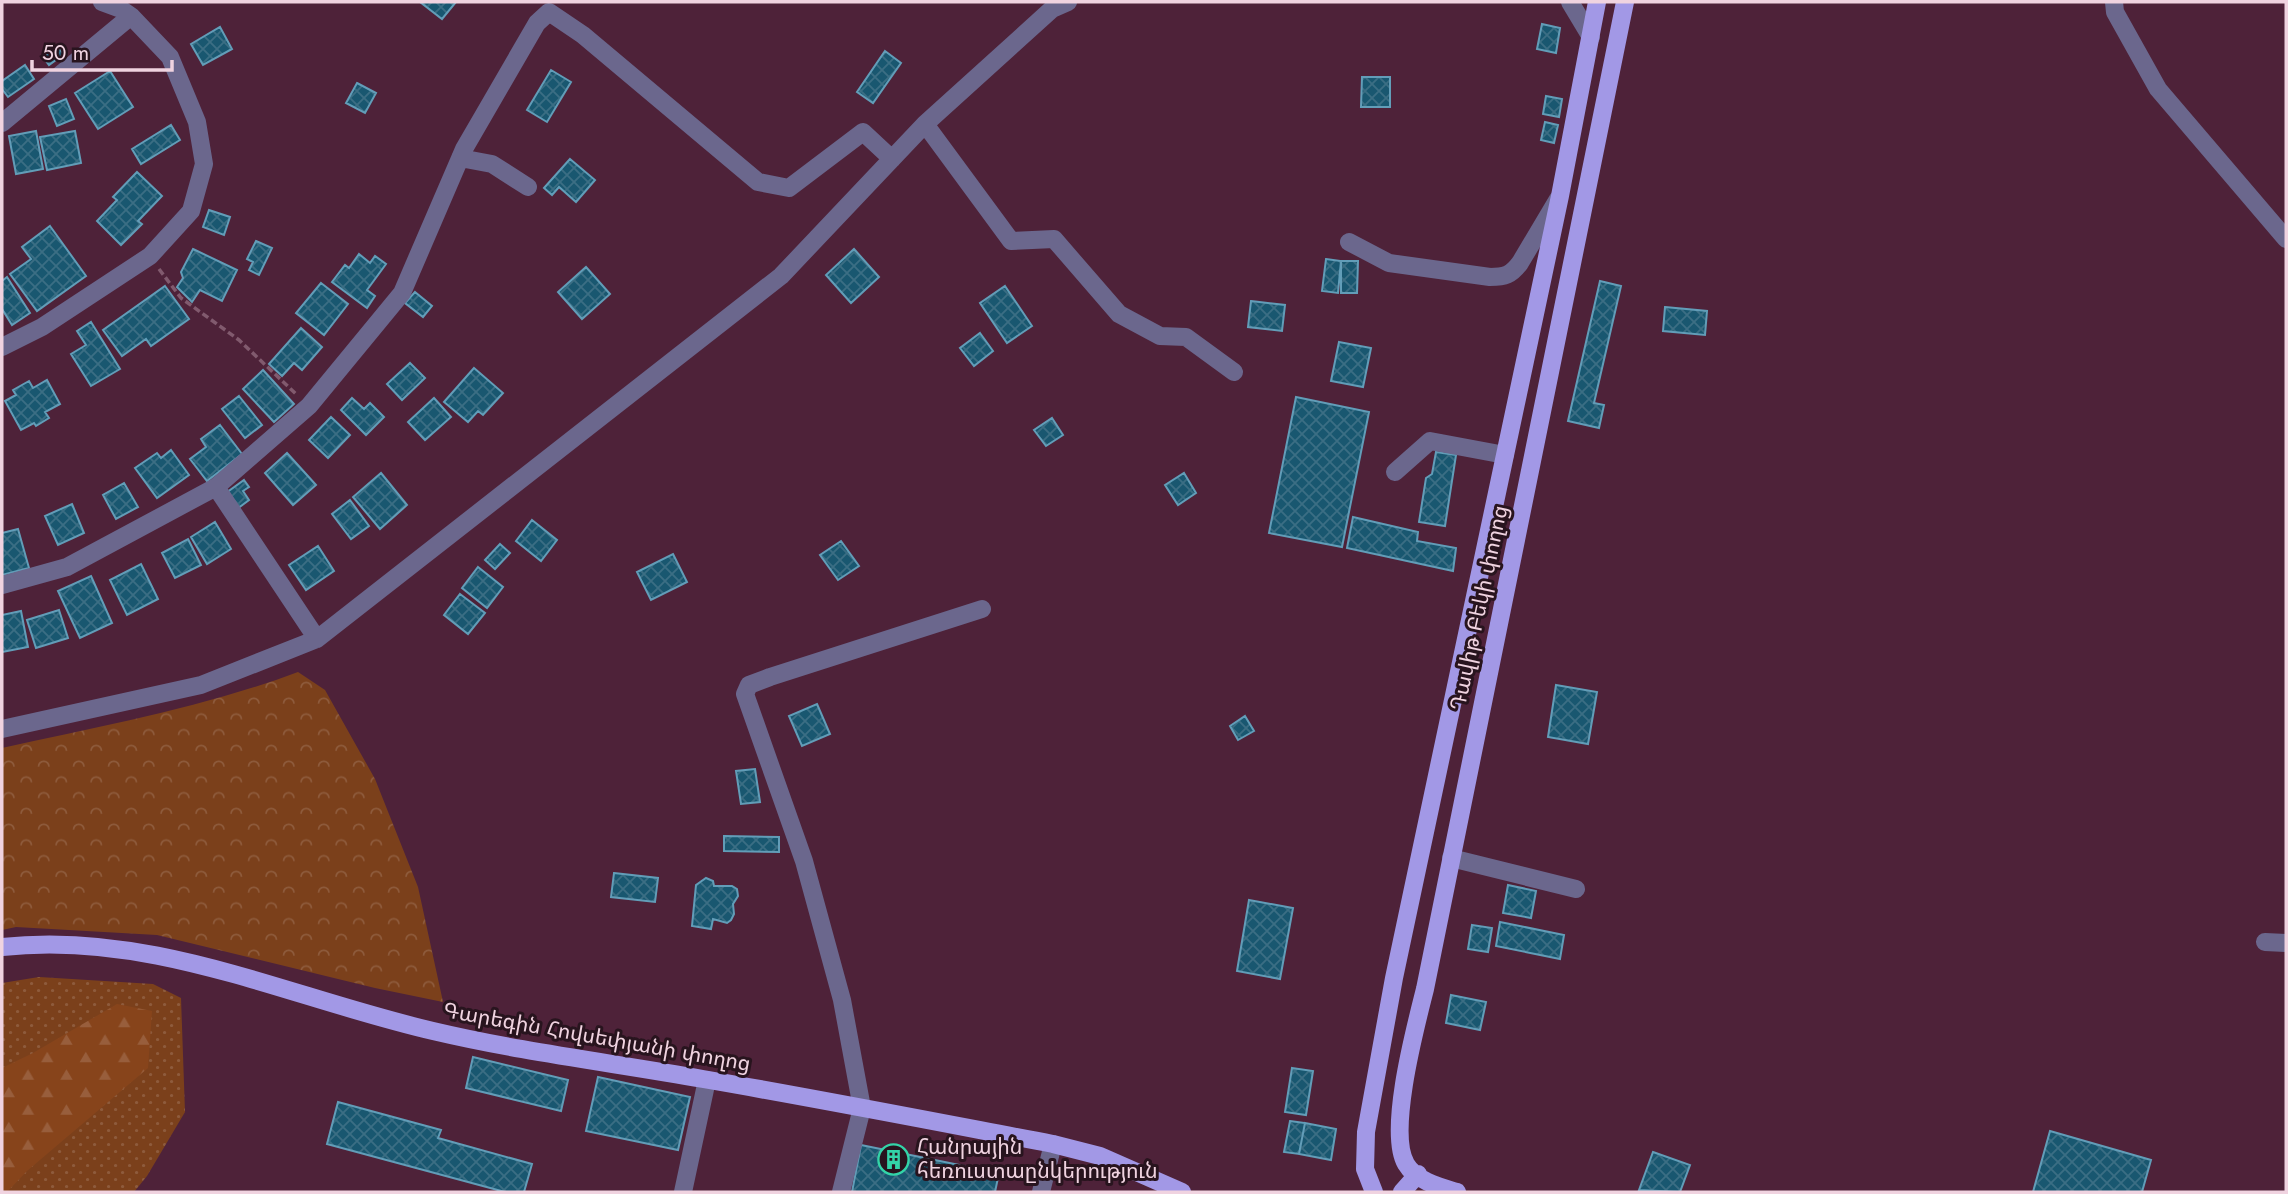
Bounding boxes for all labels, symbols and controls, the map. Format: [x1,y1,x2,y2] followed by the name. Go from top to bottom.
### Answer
[32,28,172,72] scale bar
[42,38,89,68] text: 50 m
[1443,503,1515,713] street label: Դավիթ Բեկի փողոց
[441,995,753,1079] street label: Գարեգին Հովսեփյանի փողոց
[917,1132,1158,1186] place label: Հանրային հեռուստաընկերություն
[877,1142,911,1176] building icon: Հանրային հեռուստաընկերություն

